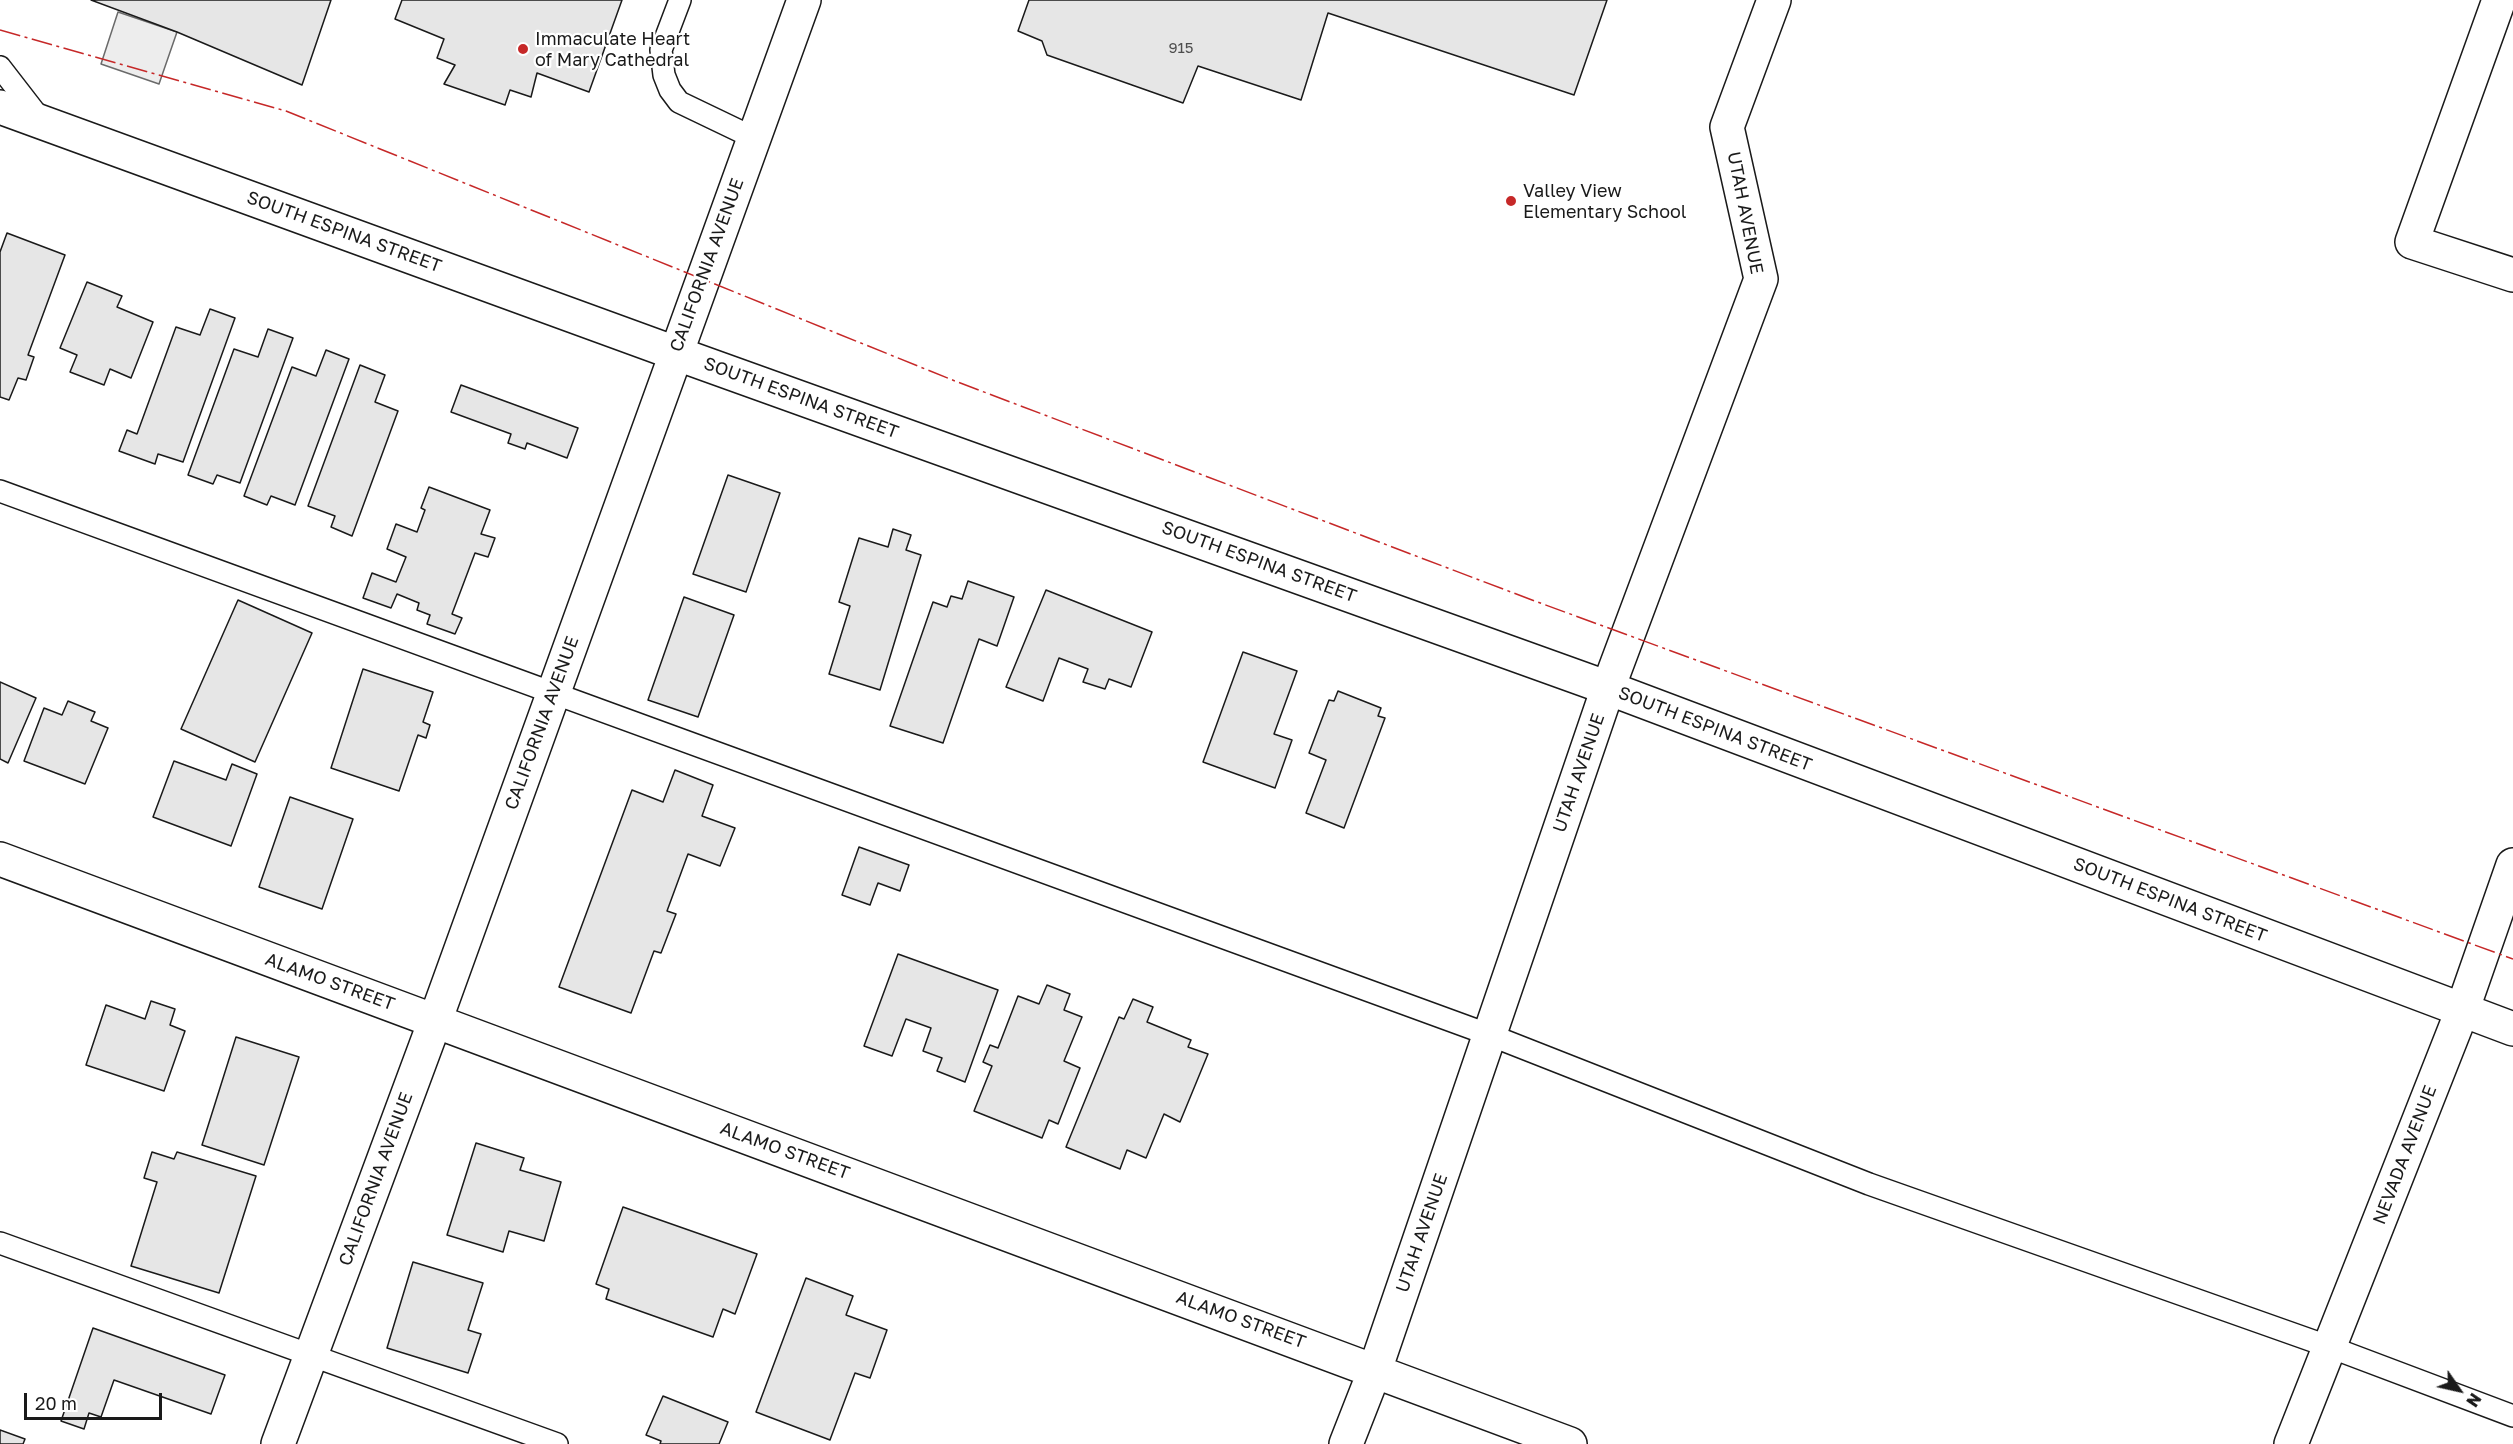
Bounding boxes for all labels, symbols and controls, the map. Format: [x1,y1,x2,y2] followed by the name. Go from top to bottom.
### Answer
[535,28,690,70] place label: Immaculate Heart of Mary Cathedral
[1168,39,1194,57] house number: 915
[516,42,530,56] marker: Immaculate Heart of Mary Cathedral
[1723,150,1767,276] street label: UTAH AVENUE
[666,175,748,355] street label: CALIFORNIA AVENUE
[1523,180,1687,222] place label: Valley View Elementary School
[244,187,444,277] street label: SOUTH ESPINA STREET
[1504,194,1518,208] marker: Valley View Elementary School
[701,353,901,443] street label: SOUTH ESPINA STREET
[1159,517,1359,607] street label: SOUTH ESPINA STREET
[501,633,583,813] street label: CALIFORNIA AVENUE
[1615,682,1815,776] street label: SOUTH ESPINA STREET
[1549,711,1609,835] street label: UTAH AVENUE
[2070,853,2270,947] street label: SOUTH ESPINA STREET
[262,949,398,1015] street label: ALAMO STREET
[2369,1082,2441,1228] street label: NEVADA AVENUE
[335,1089,417,1269] street label: CALIFORNIA AVENUE
[717,1118,853,1184] street label: ALAMO STREET
[1392,1171,1452,1295] street label: UTAH AVENUE
[1173,1287,1309,1353] street label: ALAMO STREET
[2429,1360,2489,1420] north arrow
[27,1381,165,1419] scale bar
[2462,1389,2486,1411] text: N
[35,1392,77,1414] text: 20 m

